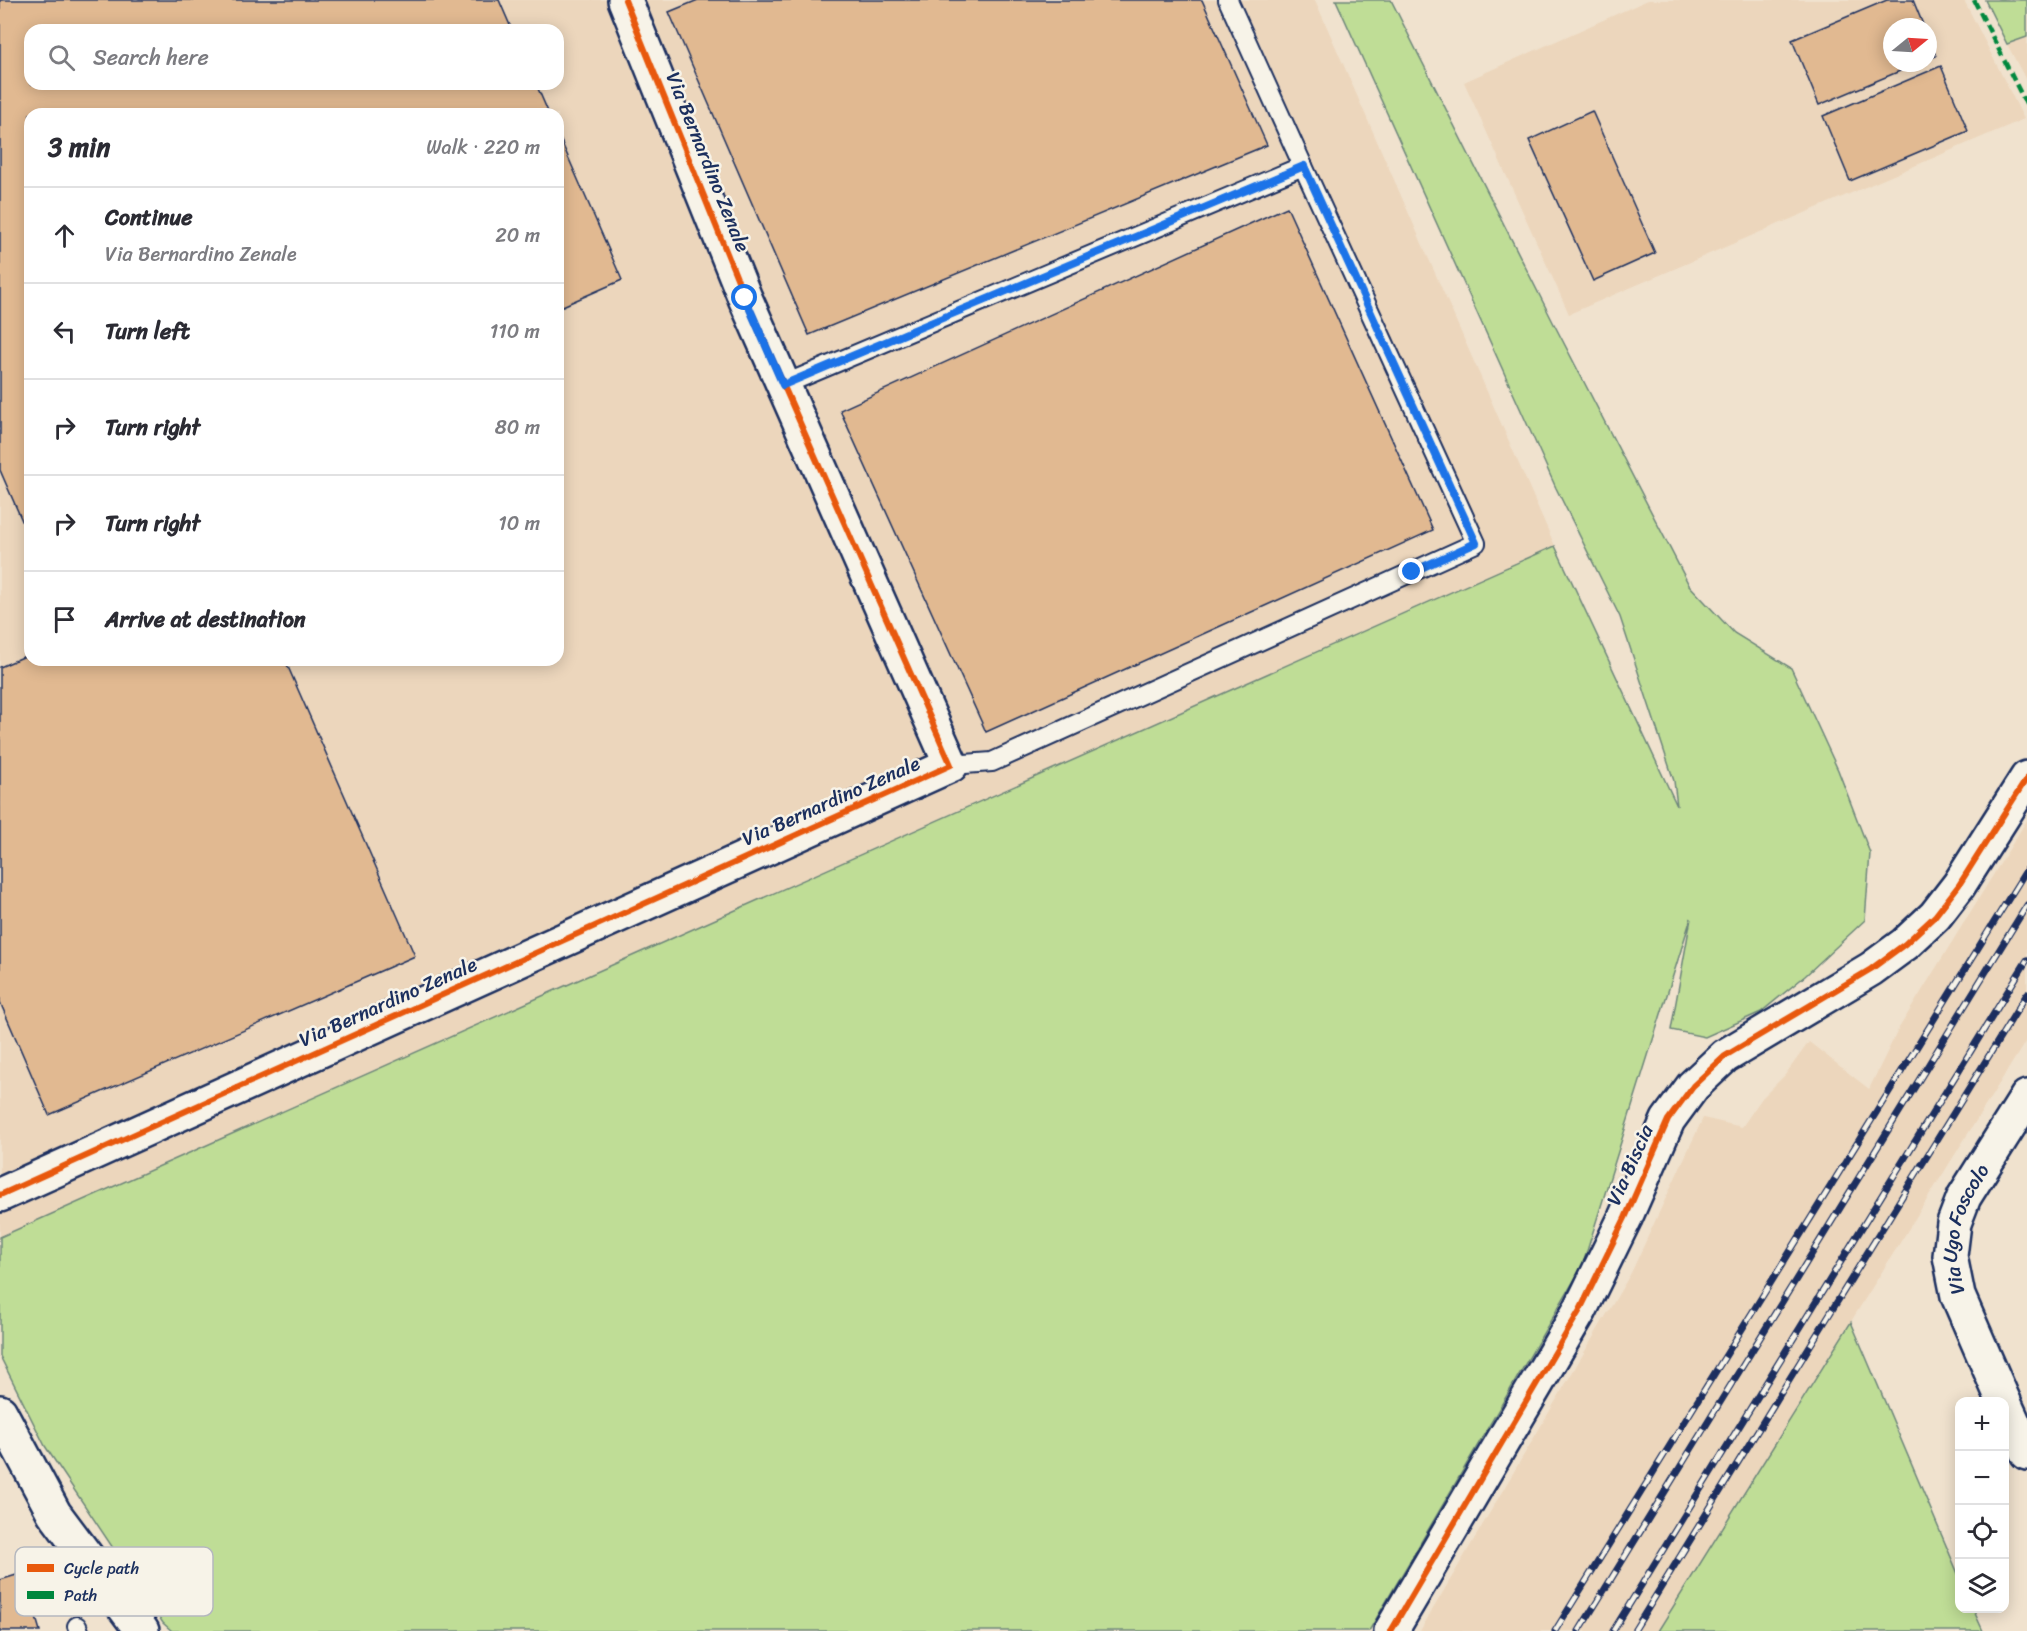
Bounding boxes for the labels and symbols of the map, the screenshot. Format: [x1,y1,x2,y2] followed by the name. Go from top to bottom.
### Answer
[1883,18,1937,72] north arrow
[656,67,760,258] street label: Via Bernardino Zenale
[731,284,757,310] route start
[1398,558,1424,584] route end
[736,746,926,856] street label: Via Bernardino Zenale
[293,947,483,1057] street label: Via Bernardino Zenale
[1597,1118,1664,1211] street label: Via Biscia
[1932,1156,1999,1298] street label: Via Ugo Foscolo
[15,1547,213,1616] legend
[64,1554,139,1583] text: Cycle path
[64,1581,97,1610] text: Path

